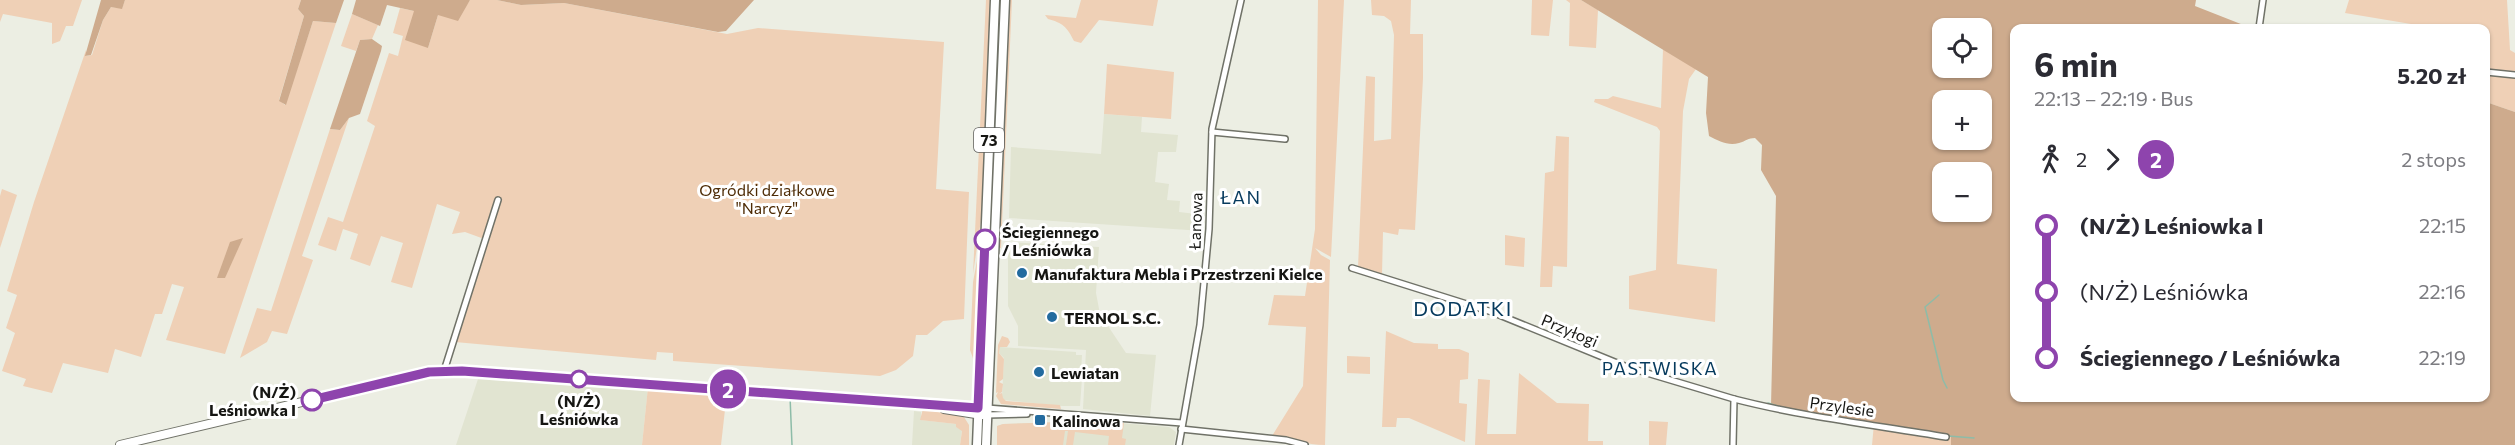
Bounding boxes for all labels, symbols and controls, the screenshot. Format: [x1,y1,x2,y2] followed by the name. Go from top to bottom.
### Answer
[1932,18,1992,222] map controls
[1932,18,1992,78] button: locate
[2034,43,2118,84] text: 6 min
[2397,62,2466,89] text: 5.20 zł
[2034,86,2193,110] text: 22:13 – 22:19 · Bus
[1932,90,1992,150] button: +
[974,128,1004,152] road number: 73
[2034,143,2067,176] icon: walk
[2096,143,2129,176] icon: forward
[2076,147,2087,171] text: 2
[2150,147,2162,172] text: 2
[2401,147,2466,171] text: 2 stops
[1932,162,1992,222] button: −
[699,180,835,217] park label: Ogródki działkowe "Narcyz"
[1220,186,1261,208] district label: ŁAN
[1184,192,1205,251] street label: Łanowa
[2080,212,2264,239] text: (N/Ż) Leśniowka I
[2419,213,2466,237] text: 22:15
[1002,222,1099,259] place label: Ściegiennego / Leśniówka
[974,229,996,251] marker: Ściegiennego / Leśniówka
[1034,264,1323,283] place label: Manufaktura Mebla i Przestrzeni Kielce
[1015,266,1029,280] marker: Manufaktura Mebla i Przestrzeni Kielce
[2080,278,2249,305] text: (N/Ż) Leśniówka
[2418,279,2466,303] text: 22:16
[1413,296,1513,320] district label: DODATKI
[1064,308,1161,327] place label: TERNOL S.C.
[1045,310,1059,324] marker: TERNOL S.C.
[1539,310,1601,350] street label: Przyłogi
[2080,344,2340,371] text: Ściegiennego / Leśniówka
[2418,345,2466,369] text: 22:19
[1602,357,1718,379] district label: PASTWISKA
[1051,363,1119,382] place label: Lewiatan
[1032,365,1046,379] marker: Lewiatan
[570,370,588,388] marker: (N/Ż) Leśniówka
[708,370,748,408] line badge: 2
[722,377,734,402] text: 2
[209,382,296,419] place label: (N/Ż) Leśniowka I
[301,389,323,411] marker: (N/Ż) Leśniowka I
[539,391,619,428] place label: (N/Ż) Leśniówka
[1808,392,1876,420] street label: Przylesie
[1052,411,1120,430] place label: Kalinowa
[1033,413,1047,427] marker: Kalinowa

